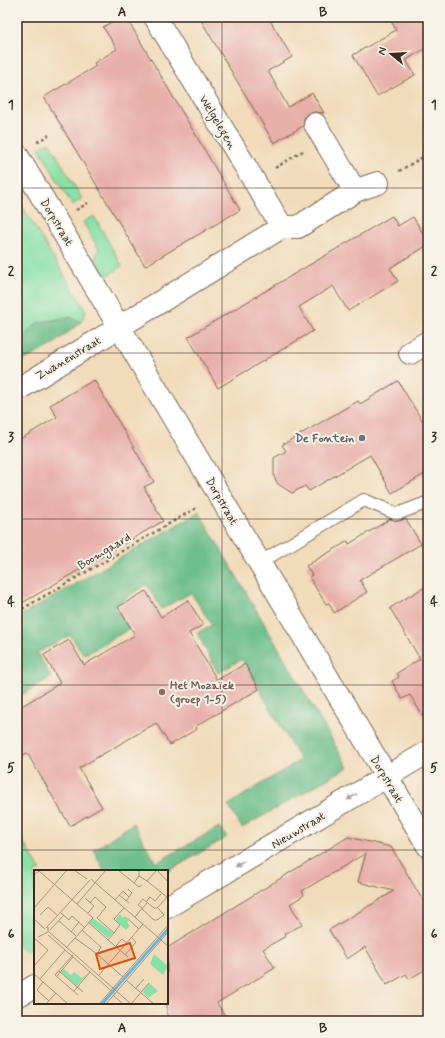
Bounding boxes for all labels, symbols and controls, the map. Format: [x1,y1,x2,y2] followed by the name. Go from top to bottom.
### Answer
[118,4,126,21] text: A
[319,4,328,21] text: B
[371,34,411,74] north arrow
[375,46,390,57] text: N
[194,93,240,154] street label: Welgelegen
[8,97,14,114] text: 1
[431,97,437,114] text: 1
[36,196,77,250] street label: Dorpstraat
[8,263,15,280] text: 2
[431,263,438,280] text: 2
[33,333,104,385] street label: Zwanenstraat
[8,429,14,446] text: 3
[431,429,437,446] text: 3
[295,431,354,447] place label: De Fontein
[357,433,367,443] marker: De Fontein
[201,475,241,529] street label: Dorpstraat
[75,530,134,574] street label: Boomgaard
[7,594,15,611] text: 4
[430,594,438,611] text: 4
[170,678,234,708] place label: Het Mozaïek (groep 1-5)
[157,687,167,697] marker: Het Mozaïek (groep 1-5)
[366,753,407,807] street label: Dorpstraat
[7,760,15,777] text: 5
[430,760,438,777] text: 5
[346,794,358,801] one-way arrow
[268,808,329,853] street label: Nieuwstraat
[234,860,246,867] one-way arrow
[34,870,168,1004] inset map
[8,926,15,943] text: 6
[431,926,438,943] text: 6
[118,1020,126,1037] text: A
[319,1020,328,1037] text: B

